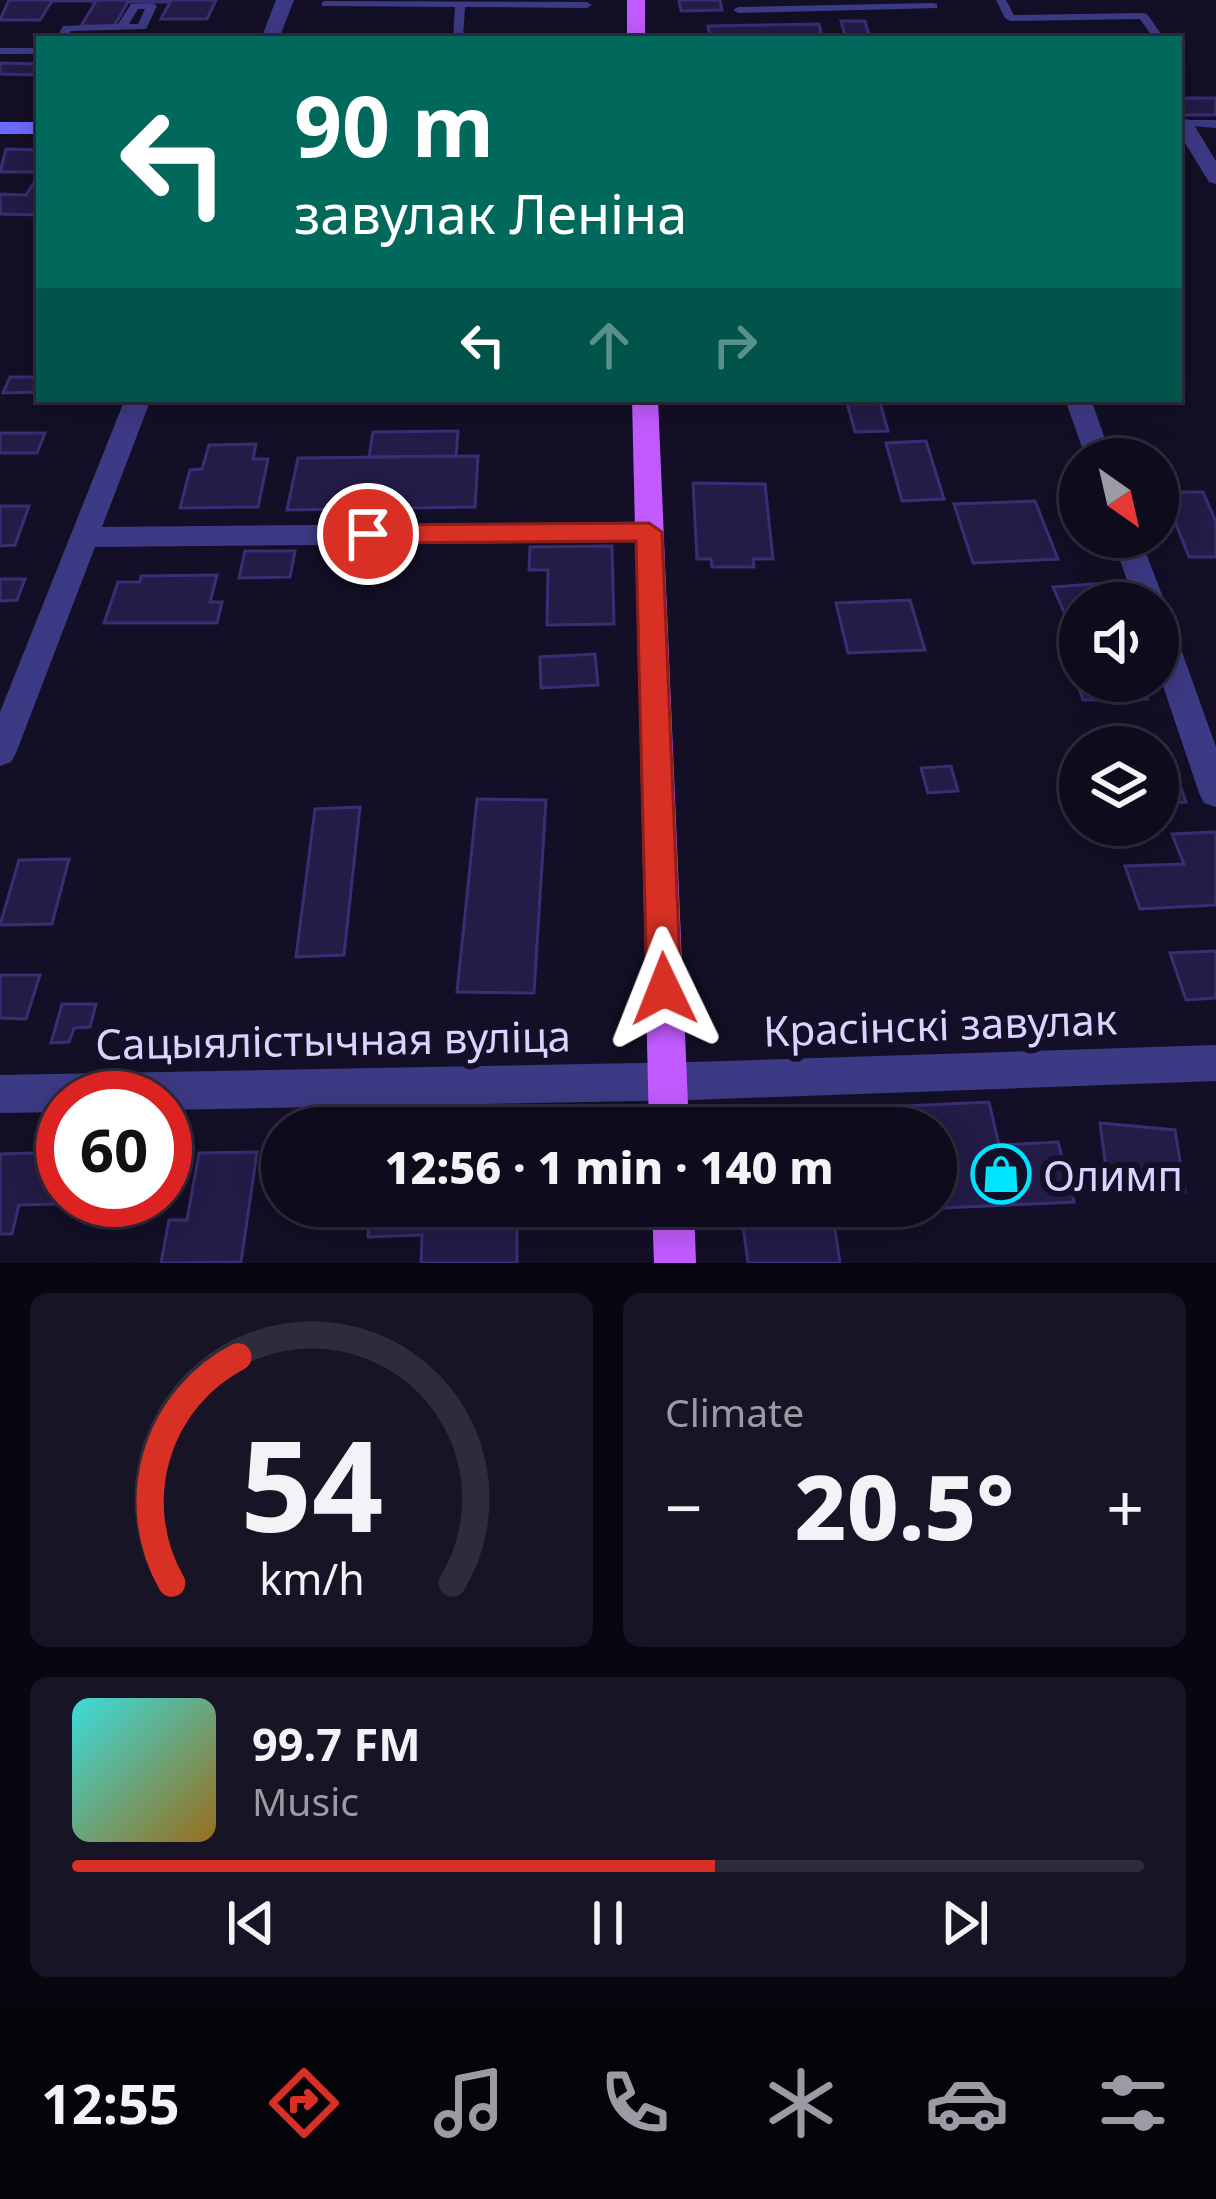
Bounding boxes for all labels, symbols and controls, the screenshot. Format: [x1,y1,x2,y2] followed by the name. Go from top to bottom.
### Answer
[294,67,494,182] text: 90 m
[96,84,252,240] icon: left
[294,176,687,250] text: завулак Леніна
[450,312,516,378] icon: left
[576,312,642,378] icon: ahead
[702,312,768,378] icon: right
[1059,438,1179,558] north arrow
[1059,438,1179,846] map controls
[317,483,419,585] pin
[335,501,401,567] icon: arrive
[1059,582,1179,702] button: sound
[1059,726,1179,846] button: layers
[601,926,727,1052] position arrow
[762,989,1118,1059] street label: Красінскі завулак
[95,1006,571,1072] street label: Сацыялістычная вуліца
[36,1071,192,1227] speed limit sign: 60
[384,1136,834,1197] text: 12:56 · 1 min · 140 m
[970,1143,1032,1205] shop icon: Олимп
[1043,1146,1183,1203] place label: Олимп
[665,1385,804,1438] text: Climate
[240,1399,383,1569] text: 54
[795,1444,1014,1566] text: 20.5°
[665,1461,703,1551] text: −
[1106,1461,1144,1551] text: +
[259,1549,364,1608] text: km/h
[252,1713,421,1774] text: 99.7 FM
[252,1774,359,1827] text: Music
[218,1890,284,1956] icon: previous
[575,1890,641,1956] icon: pause
[932,1890,998,1956] icon: next
[262,2061,346,2145] icon: directions
[427,2061,511,2145] icon: music
[593,2061,677,2145] icon: phone
[759,2061,843,2145] icon: climate
[925,2061,1009,2145] icon: car
[1091,2061,1175,2145] icon: filters
[41,2066,180,2140] text: 12:55

